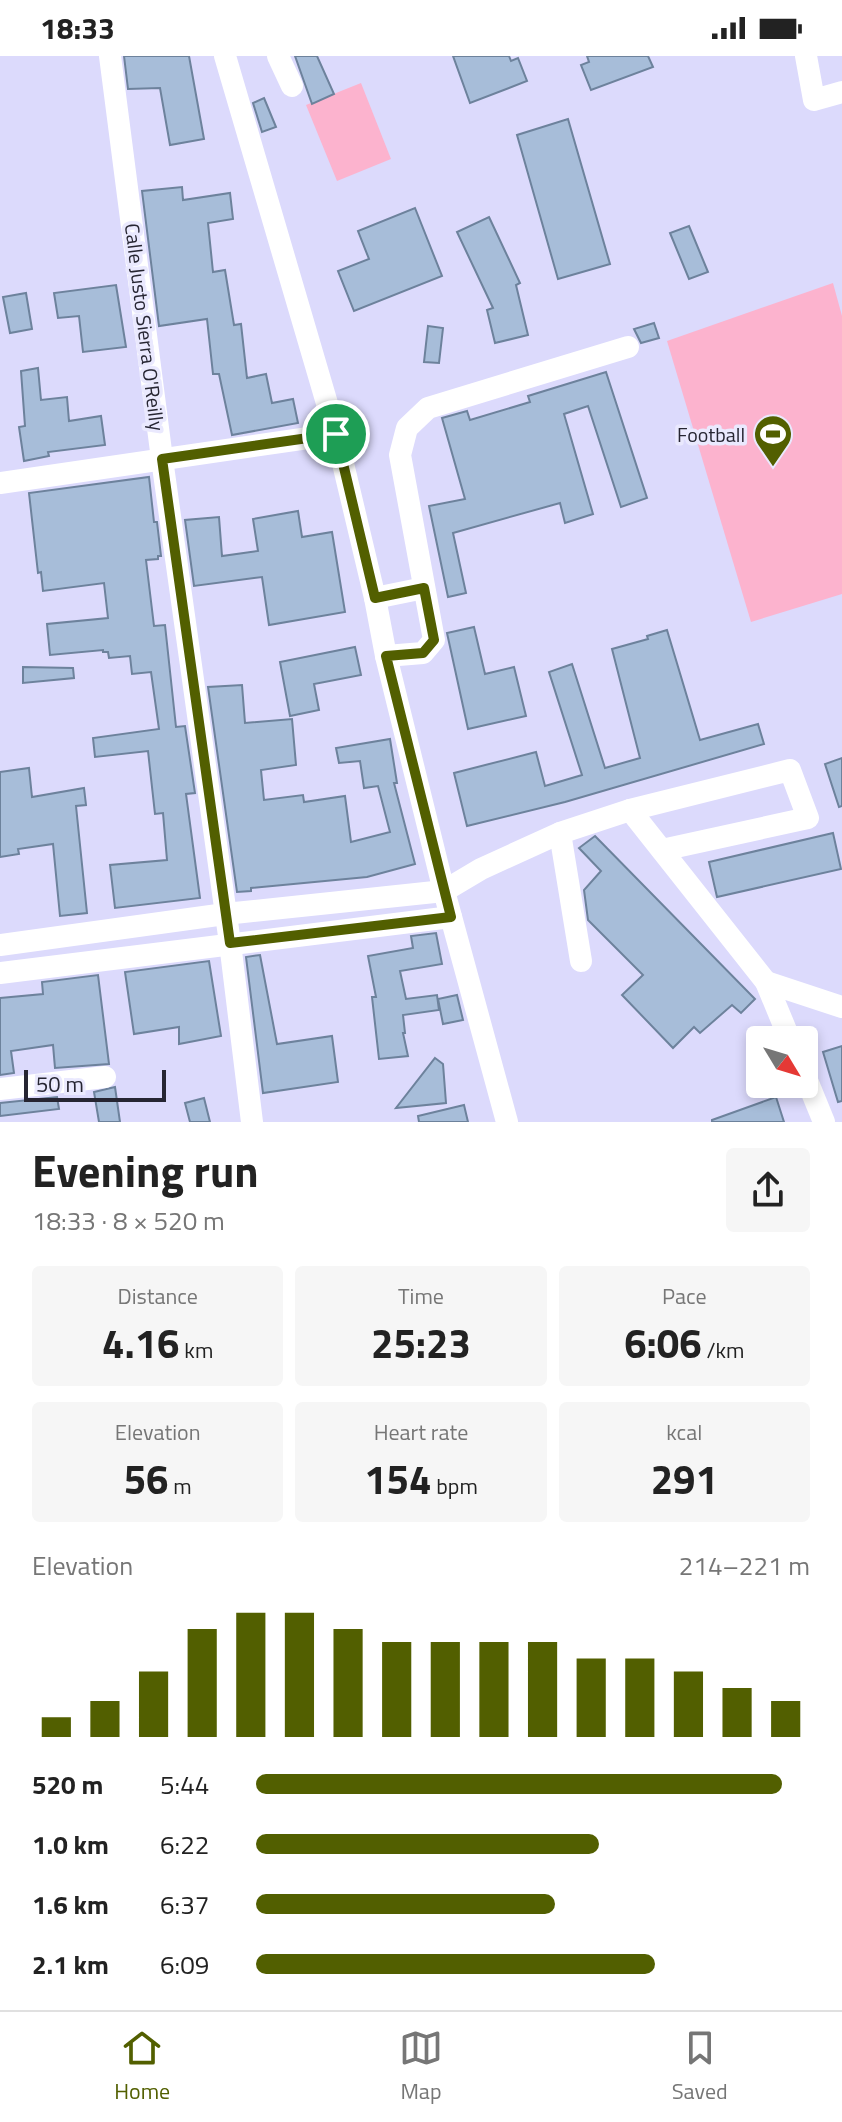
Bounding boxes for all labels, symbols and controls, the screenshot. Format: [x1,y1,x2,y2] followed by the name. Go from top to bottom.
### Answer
[40,5,115,51] text: 18:33
[117,221,173,433] street label: Calle Justo Sierra O'Reilly
[302,400,370,468] pin
[314,412,358,456] icon: arrive
[752,413,794,468] sports icon: Football
[677,419,745,450] place label: Football
[746,1026,818,1098] north arrow
[746,1026,818,1098] map controls
[24,1066,166,1102] scale bar
[36,1067,84,1101] text: 50 m
[32,1137,259,1204] text: Evening run
[726,1148,810,1232] button: share
[32,1201,225,1240] text: 18:33 · 8 × 520 m
[117,1279,198,1313] text: Distance
[398,1279,444,1313] text: Time
[662,1279,707,1313] text: Pace
[102,1313,180,1374] text: 4.16
[371,1313,471,1374] text: 25:23
[624,1313,702,1374] text: 6:06
[180,1333,213,1367] text: km
[702,1333,744,1367] text: /km
[115,1415,200,1449] text: Elevation
[374,1415,468,1449] text: Heart rate
[666,1415,702,1449] text: kcal
[124,1449,168,1510] text: 56
[364,1449,431,1510] text: 154
[651,1449,718,1510] text: 291
[168,1469,192,1503] text: m
[431,1469,478,1503] text: bpm
[32,1546,133,1585] text: Elevation
[679,1546,810,1585] text: 214–221 m
[32,1765,103,1804] text: 520 m
[160,1765,209,1804] text: 5:44
[32,1825,109,1864] text: 1.0 km
[160,1825,209,1864] text: 6:22
[32,1885,109,1924] text: 1.6 km
[160,1885,209,1924] text: 6:37
[32,1945,109,1984] text: 2.1 km
[160,1945,209,1984] text: 6:09
[114,2026,170,2108] tab: Home
[399,2026,443,2108] tab: Map
[672,2026,728,2108] tab: Saved

